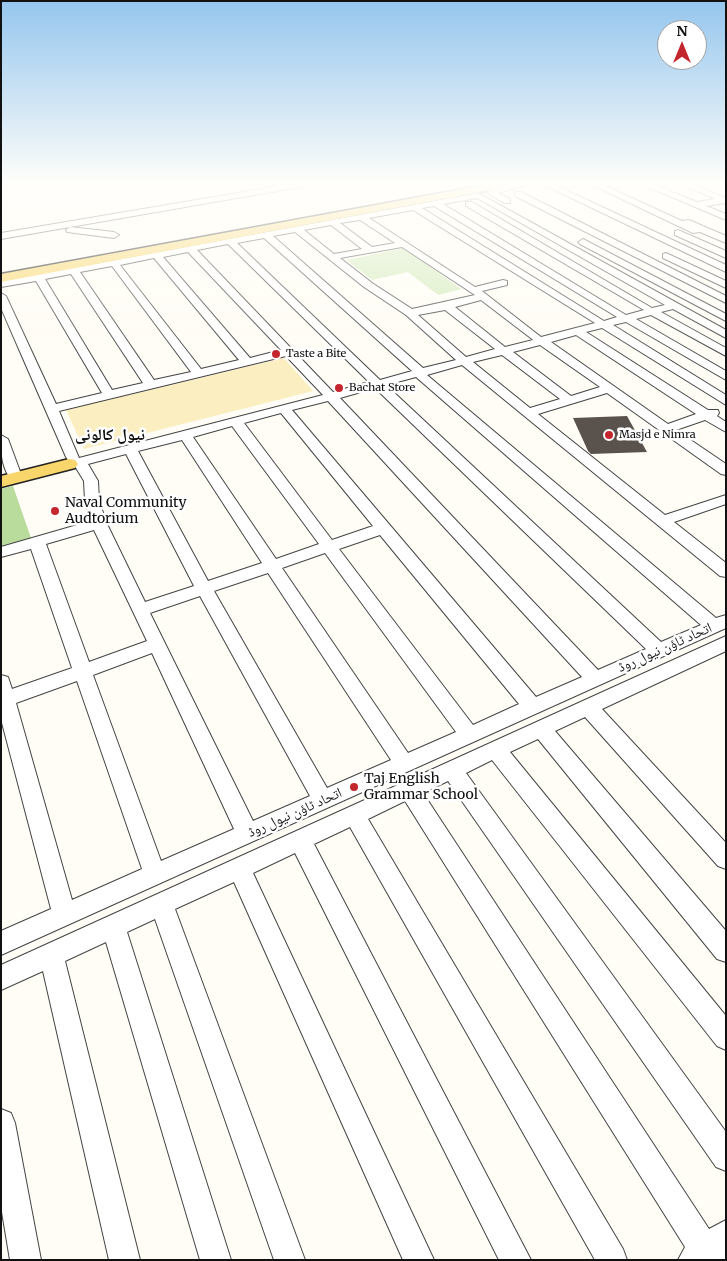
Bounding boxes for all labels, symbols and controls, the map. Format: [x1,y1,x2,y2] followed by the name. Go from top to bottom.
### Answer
[657,20,707,70] north arrow
[676,22,688,40] text: N
[286,347,346,361] place label: Taste a Bite
[270,348,282,360] marker: Taste a Bite
[349,381,415,395] place label: Bachat Store
[333,382,345,394] marker: Bachat Store
[75,425,145,445] district label: نیول کالونی
[619,428,696,442] place label: Masjd e Nimra
[603,429,615,441] marker: Masjd e Nimra
[65,495,187,528] place label: Naval Community Audtorium
[49,505,61,517] marker: Naval Community Audtorium
[615,620,715,676] street label: اتحاد ٹاؤن نیول روڈ
[364,771,478,804] place label: Taj English Grammar School
[348,781,360,793] marker: Taj English Grammar School
[245,785,345,841] street label: اتحاد ٹاؤن نیول روڈ

